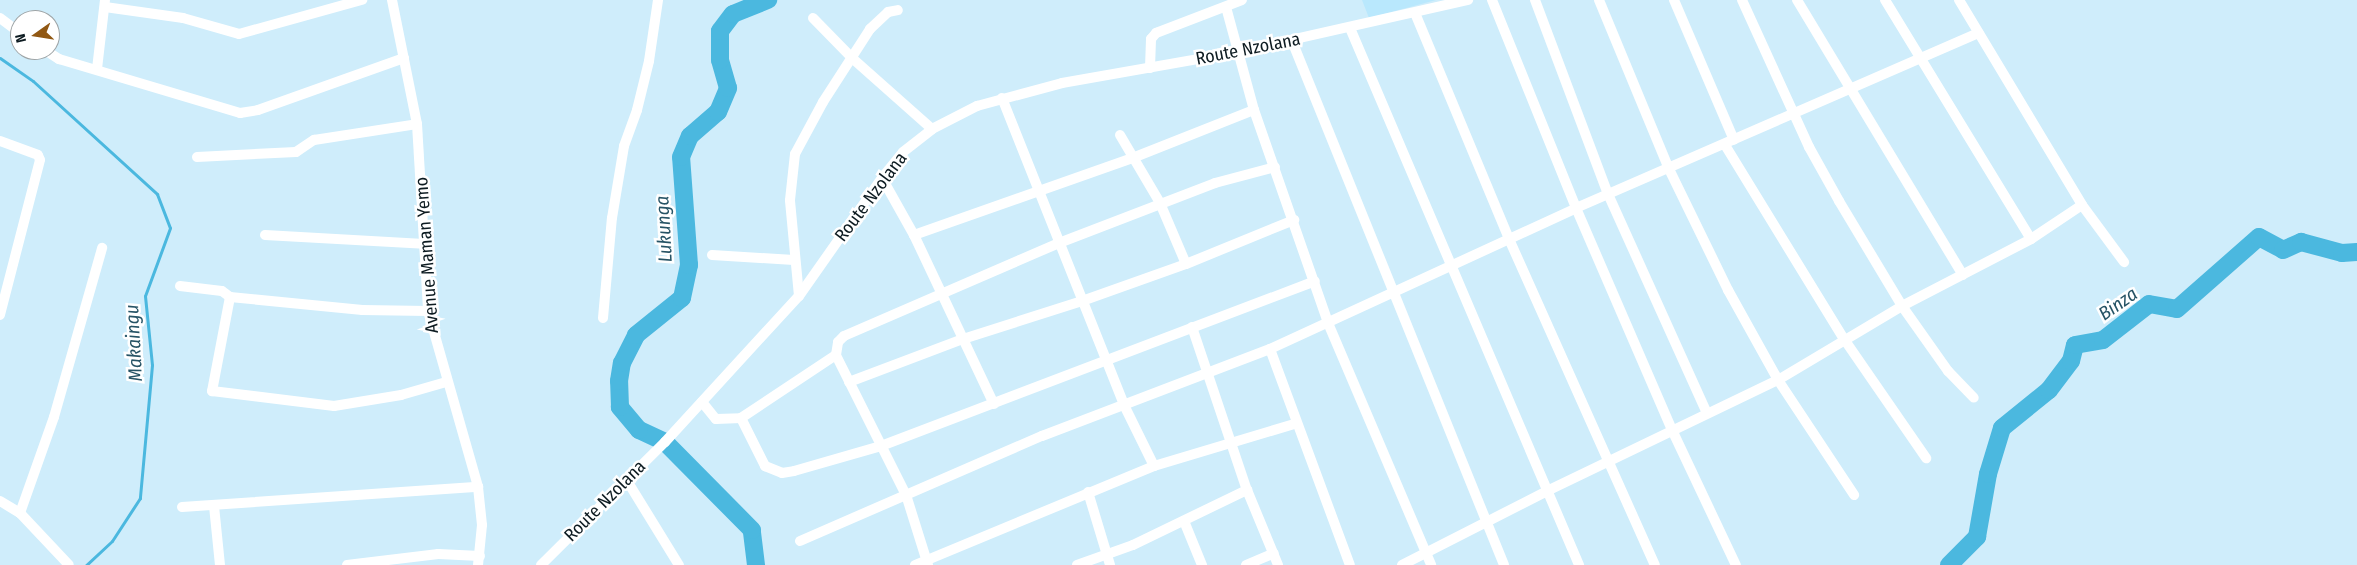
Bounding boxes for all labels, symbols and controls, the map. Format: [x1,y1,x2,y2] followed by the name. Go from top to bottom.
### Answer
[10,10,60,60] north arrow
[1194,28,1302,70] street label: Route Nzolana
[12,32,30,44] text: N
[830,148,912,246] street label: Route Nzolana
[411,176,443,334] street label: Avenue Maman Yemo
[651,195,677,263] water label: Lukunga
[2094,283,2142,325] water label: Binza
[121,304,147,382] water label: Makaingu
[560,456,650,546] street label: Route Nzolana

